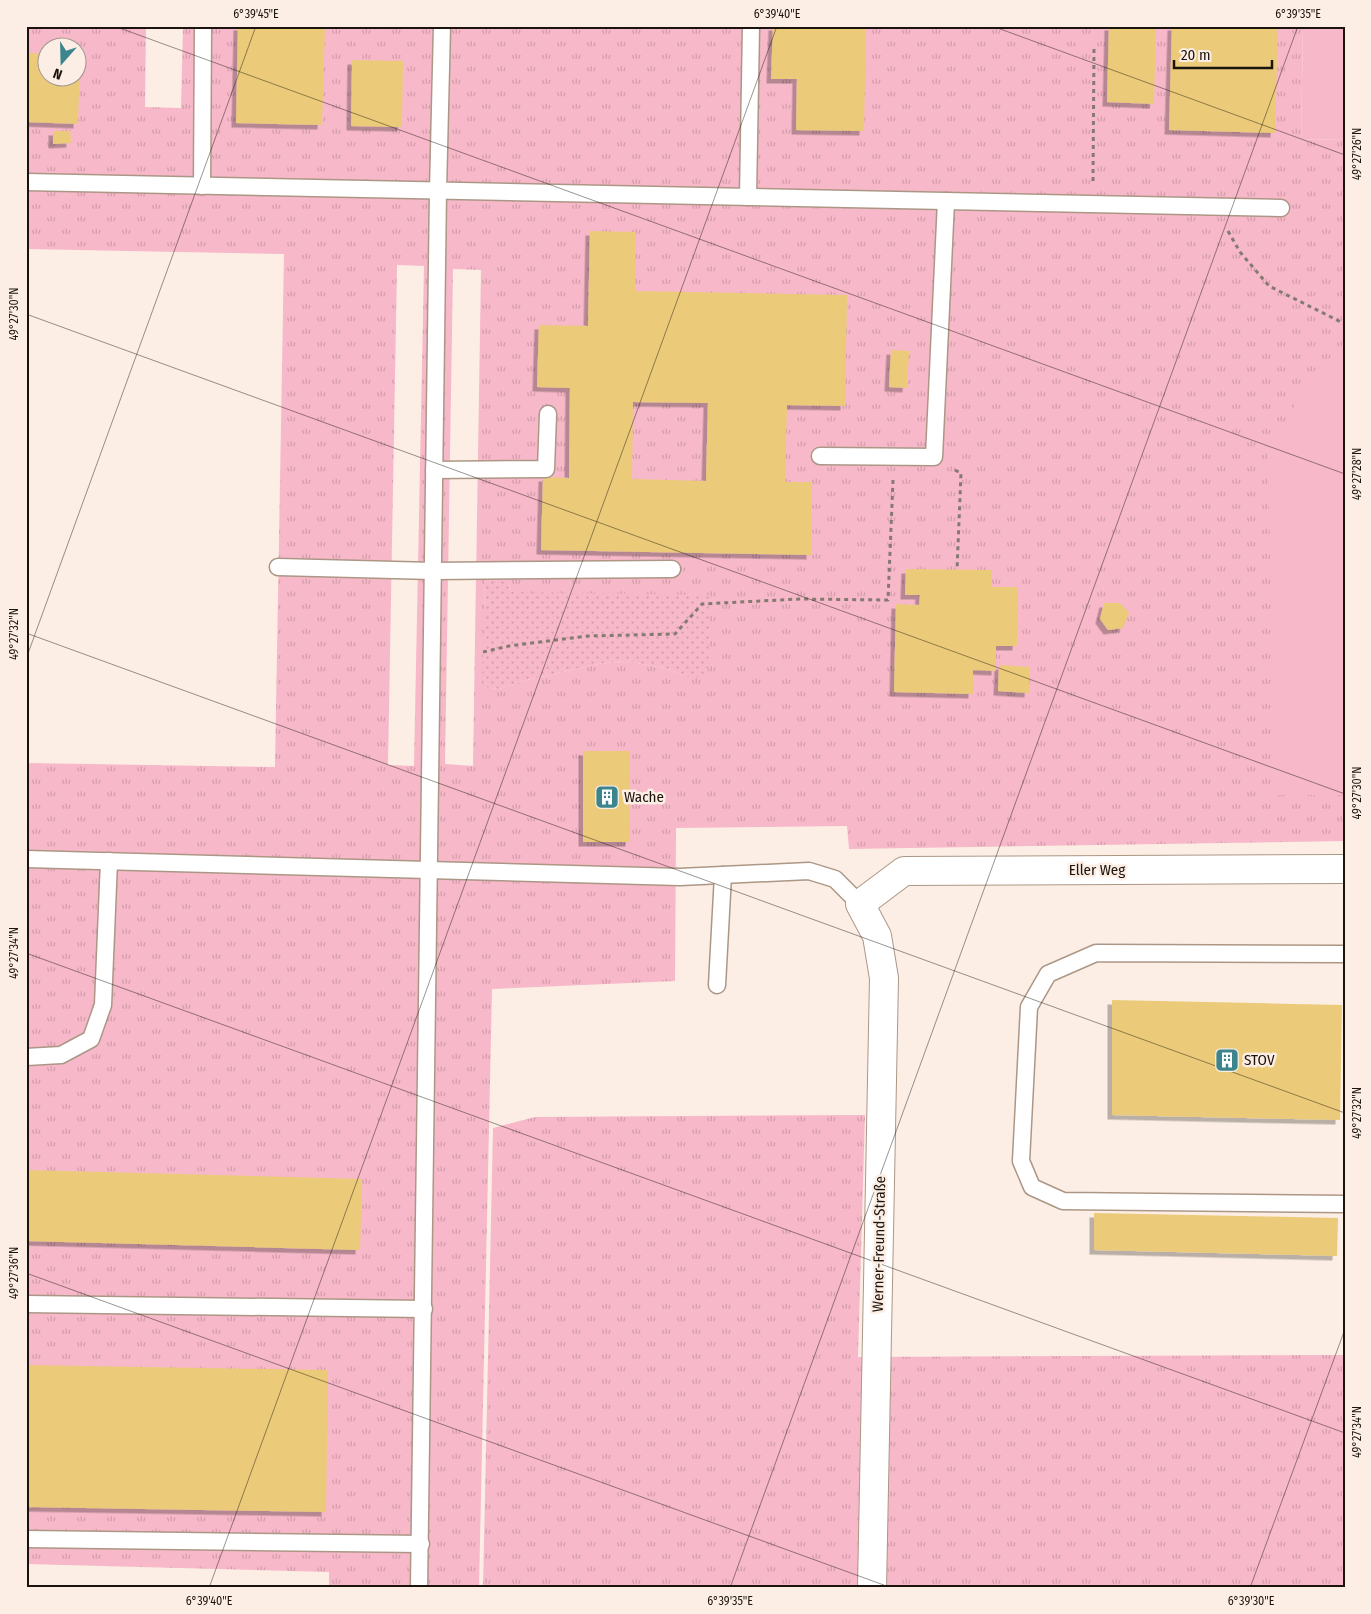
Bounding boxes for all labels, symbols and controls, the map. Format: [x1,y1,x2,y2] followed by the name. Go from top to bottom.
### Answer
[233,7,279,21] text: 6°39'45"E
[754,7,801,21] text: 6°39'40"E
[1275,7,1321,21] text: 6°39'35"E
[38,38,88,88] north arrow
[1174,38,1271,70] scale bar
[1181,46,1211,64] text: 20 m
[51,64,65,83] text: N
[1350,128,1364,180] text: 49°27'26"N
[7,287,21,341] text: 49°27'30"N
[1350,448,1364,500] text: 49°27'28"N
[7,608,21,660] text: 49°27'32"N
[1350,766,1364,820] text: 49°27'30"N
[594,784,620,810] building icon: Wache
[624,788,664,806] place label: Wache
[1069,861,1125,879] street label: Eller Weg
[7,927,21,979] text: 49°27'34"N
[1214,1047,1240,1073] building icon: STOV
[1244,1051,1275,1069] place label: STOV
[1350,1087,1364,1139] text: 49°27'32"N
[869,1176,889,1312] street label: Werner-Freund-Straße
[7,1247,21,1299] text: 49°27'36"N
[1350,1406,1364,1458] text: 49°27'34"N
[186,1594,233,1608] text: 6°39'40"E
[707,1594,753,1608] text: 6°39'35"E
[1228,1594,1275,1608] text: 6°39'30"E

